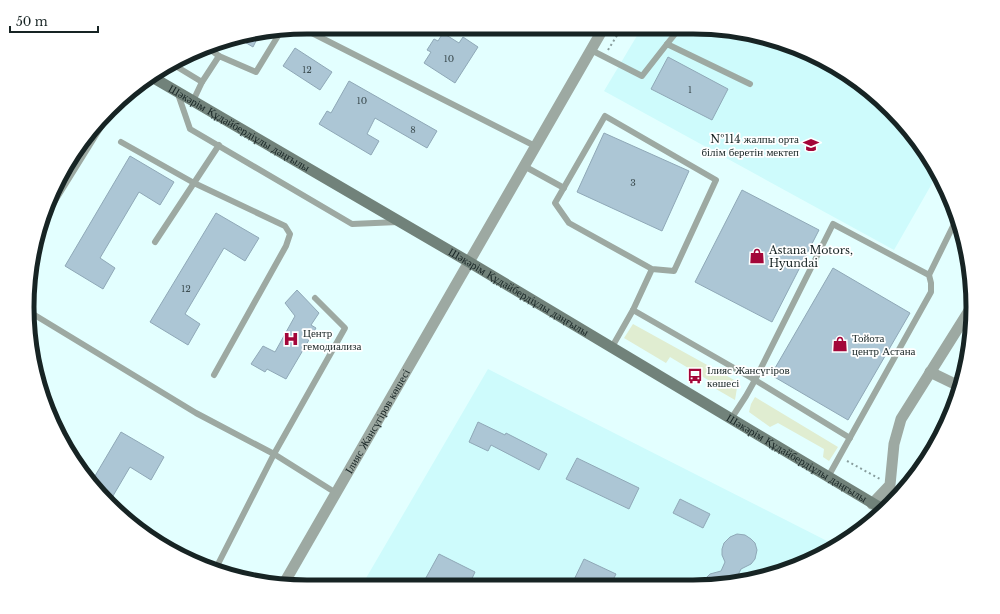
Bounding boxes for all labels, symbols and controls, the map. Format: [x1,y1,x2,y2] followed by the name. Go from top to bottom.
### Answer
[10,8,98,34] scale bar
[16,14,48,29] text: 50 m
[444,53,454,64] house number: 10
[302,64,312,75] house number: 12
[166,81,313,175] street label: Шәкәрім Құдайбердіұлы даңғылы
[688,84,692,95] house number: 1
[357,95,367,106] house number: 10
[410,124,416,135] house number: 8
[701,132,799,159] place label: №114 жалпы орта білім беретін мектеп
[802,136,820,154] school or university icon: №114 жалпы орта білім беретін мектеп
[630,177,636,188] house number: 3
[768,243,853,270] place label: Astana Motors, Hyundai
[446,245,592,339] street label: Шәкәрім Құдайбердіұлы даңғылы
[748,247,766,265] shop icon: Astana Motors, Hyundai
[181,283,191,294] house number: 12
[303,326,362,353] place label: Центр гемодиализа
[282,330,300,348] hospital icon: Центр гемодиализа
[852,331,916,358] place label: Тойота центр Астана
[831,335,849,353] shop icon: Тойота центр Астана
[707,363,790,390] place label: Ілияс Жансүгіров көшесі
[342,366,413,476] street label: Ілияс Жансүгіров көшесі
[686,367,704,385] bus stop icon: Ілияс Жансүгіров көшесі
[724,411,870,506] street label: Шәкәрім Құдайбердіұлы даңғылы

